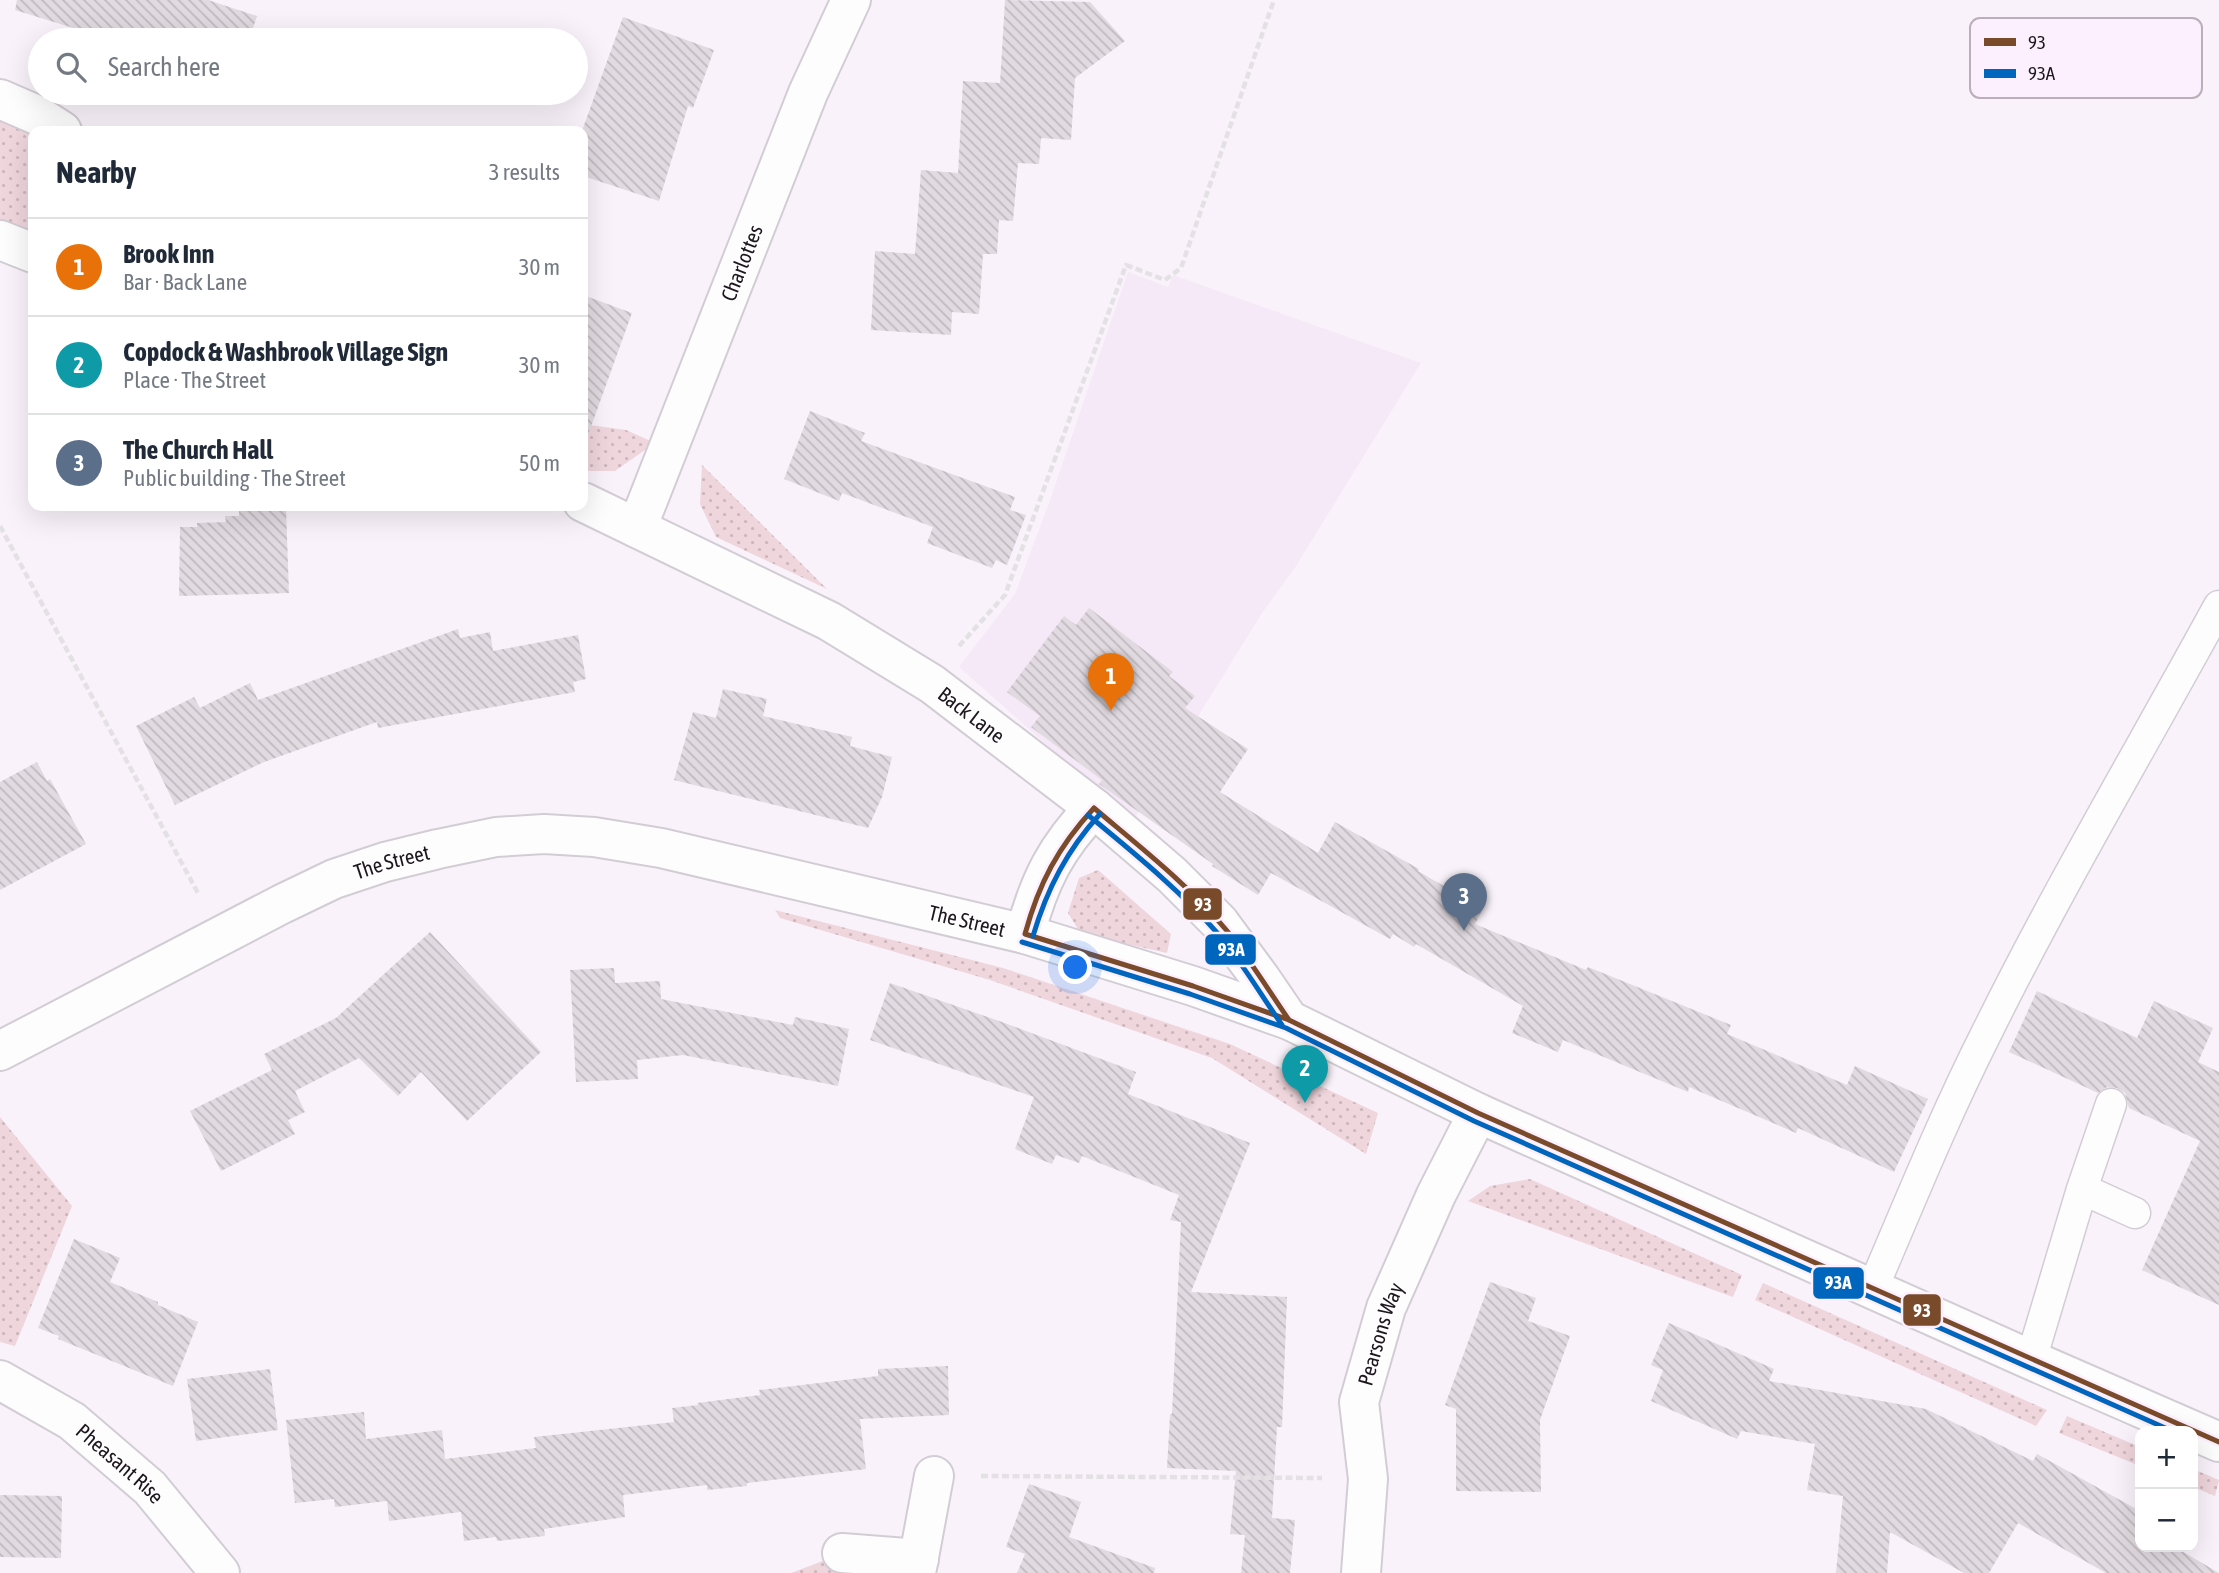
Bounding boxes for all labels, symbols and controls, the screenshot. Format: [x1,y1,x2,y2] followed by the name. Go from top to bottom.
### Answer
[1970,18,2202,98] legend
[28,28,588,105] search box
[2028,31,2046,53] text: 93
[52,48,90,86] icon: search
[108,52,220,82] text: Search here
[2028,62,2056,84] text: 93A
[56,155,136,189] text: Nearby
[489,159,560,185] text: 3 results
[716,221,767,304] street label: Charlottes
[123,239,214,269] text: Brook Inn
[74,254,84,280] text: 1
[519,254,560,280] text: 30 m
[123,269,247,295] text: Bar · Back Lane
[123,337,448,367] text: Copdock & Washbrook Village Sign
[74,352,84,378] text: 2
[519,352,560,378] text: 30 m
[123,367,266,393] text: Place · The Street
[123,435,273,465] text: The Church Hall
[74,450,84,476] text: 3
[519,450,560,476] text: 50 m
[123,465,346,491] text: Public building · The Street
[1088,653,1134,711] pin: 1
[934,681,1010,747] street label: Back Lane
[351,840,432,884] street label: The Street
[1441,873,1487,931] pin: 3
[1182,887,1223,921] line badge: 93
[1194,893,1212,915] text: 93
[927,900,1008,941] street label: The Street
[1204,933,1257,966] line badge: 93A
[1217,938,1245,960] text: 93A
[1058,950,1092,984] your location
[1282,1045,1328,1103] pin: 2
[1812,1266,1865,1300] line badge: 93A
[1824,1271,1852,1293] text: 93A
[1352,1278,1408,1388] street label: Pearsons Way
[1902,1293,1942,1327] line badge: 93
[1913,1299,1931,1321] text: 93
[72,1418,169,1508] street label: Pheasant Rise
[2135,1426,2198,1552] map controls
[2135,1426,2198,1489] button: +
[2135,1489,2198,1552] button: −

